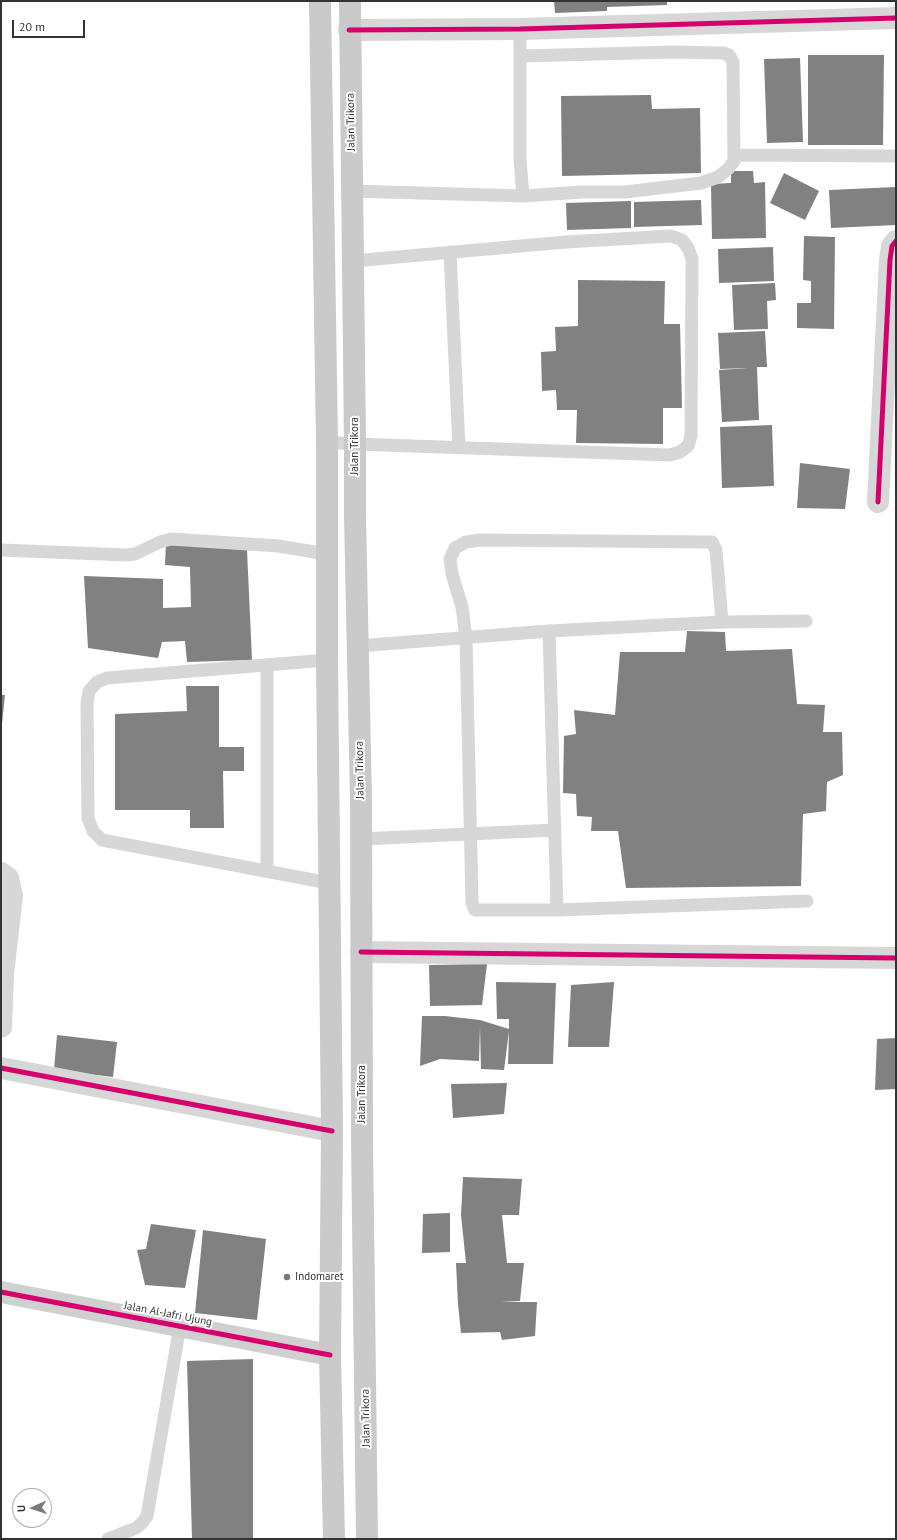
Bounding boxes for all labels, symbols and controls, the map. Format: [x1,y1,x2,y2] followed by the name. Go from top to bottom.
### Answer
[14,12,87,38] scale bar
[19,19,45,34] text: 20 m
[344,93,358,151] street label: Jalan Trikora
[348,417,362,475] street label: Jalan Trikora
[353,741,367,799] street label: Jalan Trikora
[355,1065,369,1123] street label: Jalan Trikora
[295,1270,343,1284] place label: Indomaret
[282,1272,292,1282] marker: Indomaret
[123,1299,213,1329] street label: Jalan Al-Jafri Ujung
[359,1389,373,1447] street label: Jalan Trikora
[12,1488,52,1528] north arrow
[14,1505,28,1512] text: U

